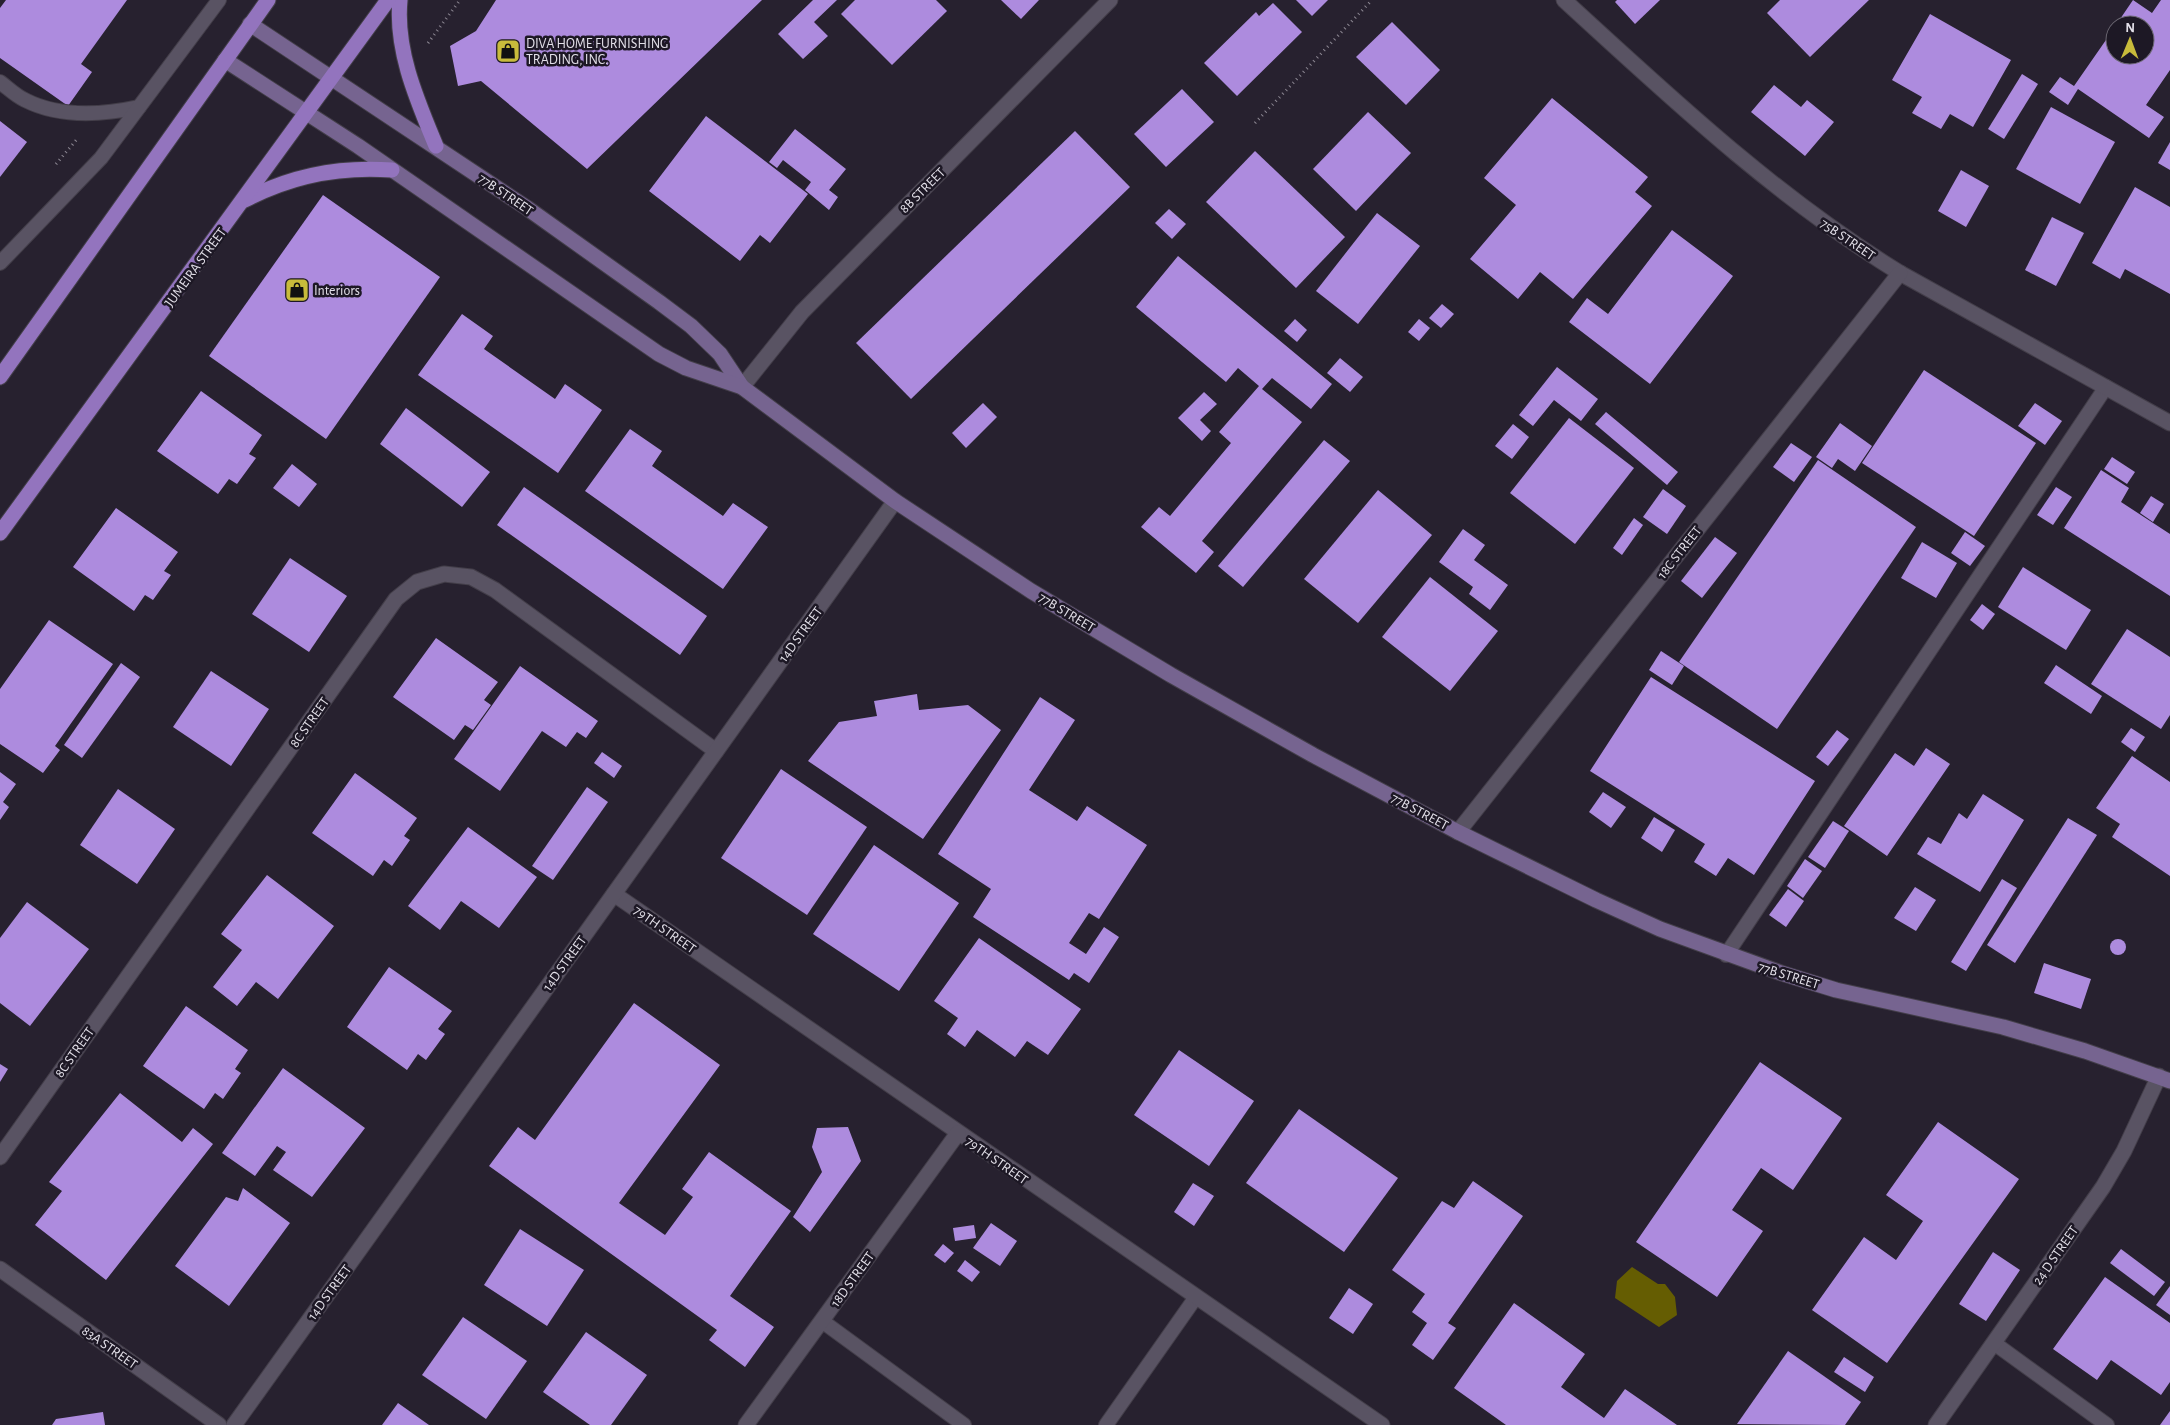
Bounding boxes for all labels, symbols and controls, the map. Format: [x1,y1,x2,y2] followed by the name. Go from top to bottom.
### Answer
[2105,15,2155,65] north arrow
[2125,21,2135,35] text: N
[526,37,668,67] place label: DIVA HOME FURNISHING TRADING, INC.
[495,38,521,64] shop icon: DIVA HOME FURNISHING TRADING, INC.
[897,165,948,216] street label: 8B STREET
[475,171,536,218] street label: 77B STREET
[1817,216,1878,263] street label: 75B STREET
[162,225,229,310] street label: JUMEIRA STREET
[284,277,310,303] shop icon: Interiors
[314,284,360,298] place label: Interiors
[1655,524,1705,582] street label: 18C STREET
[1036,591,1097,635] street label: 77B STREET
[776,604,825,665] street label: 14D STREET
[288,695,332,750] street label: 8C STREET
[1388,791,1451,833] street label: 77B STREET
[631,903,698,956] street label: 79TH STREET
[540,933,589,994] street label: 14D STREET
[1757,960,1821,992] street label: 77B STREET
[53,1025,97,1080] street label: 8C STREET
[963,1134,1030,1187] street label: 79TH STREET
[2031,1224,2081,1287] street label: 24 D STREET
[828,1249,877,1310] street label: 18D STREET
[305,1262,354,1323] street label: 14D STREET
[79,1324,140,1372] street label: 83A STREET

